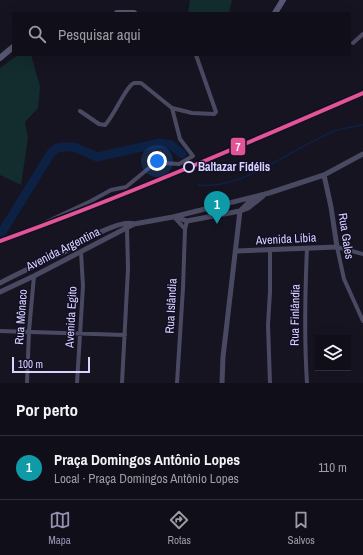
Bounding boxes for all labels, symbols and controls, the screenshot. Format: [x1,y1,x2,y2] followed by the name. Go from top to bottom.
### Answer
[12,12,351,56] search box
[26,23,48,45] icon: search
[58,24,141,45] text: Pesquisar aqui
[230,137,246,156] line badge: 7
[235,140,241,154] text: 7
[147,151,167,171] your location
[198,159,271,175] place label: Baltazar Fidélis
[183,161,195,173] marker: Baltazar Fidélis
[204,191,230,224] pin: 1
[334,212,358,260] street label: Rua Gales
[22,223,103,275] street label: Avenida Argentina
[254,229,317,249] street label: Avenida Líbia
[162,277,180,334] street label: Rua Islândia
[286,283,304,346] street label: Rua Finlândia
[61,286,81,349] street label: Avenida Egito
[11,289,31,345] street label: Rua Mônaco
[315,335,351,371] map controls
[315,335,351,371] button: layers
[12,355,90,374] scale bar
[18,357,43,371] text: 100 m
[16,398,78,421] text: Por perto
[54,449,240,470] text: Praça Domingos Antônio Lopes
[26,459,32,476] text: 1
[318,459,347,476] text: 110 m
[54,470,239,487] text: Local · Praça Domingos Antônio Lopes
[48,509,71,547] tab: Mapa
[167,509,191,547] tab: Rotas
[288,509,315,547] tab: Salvos

